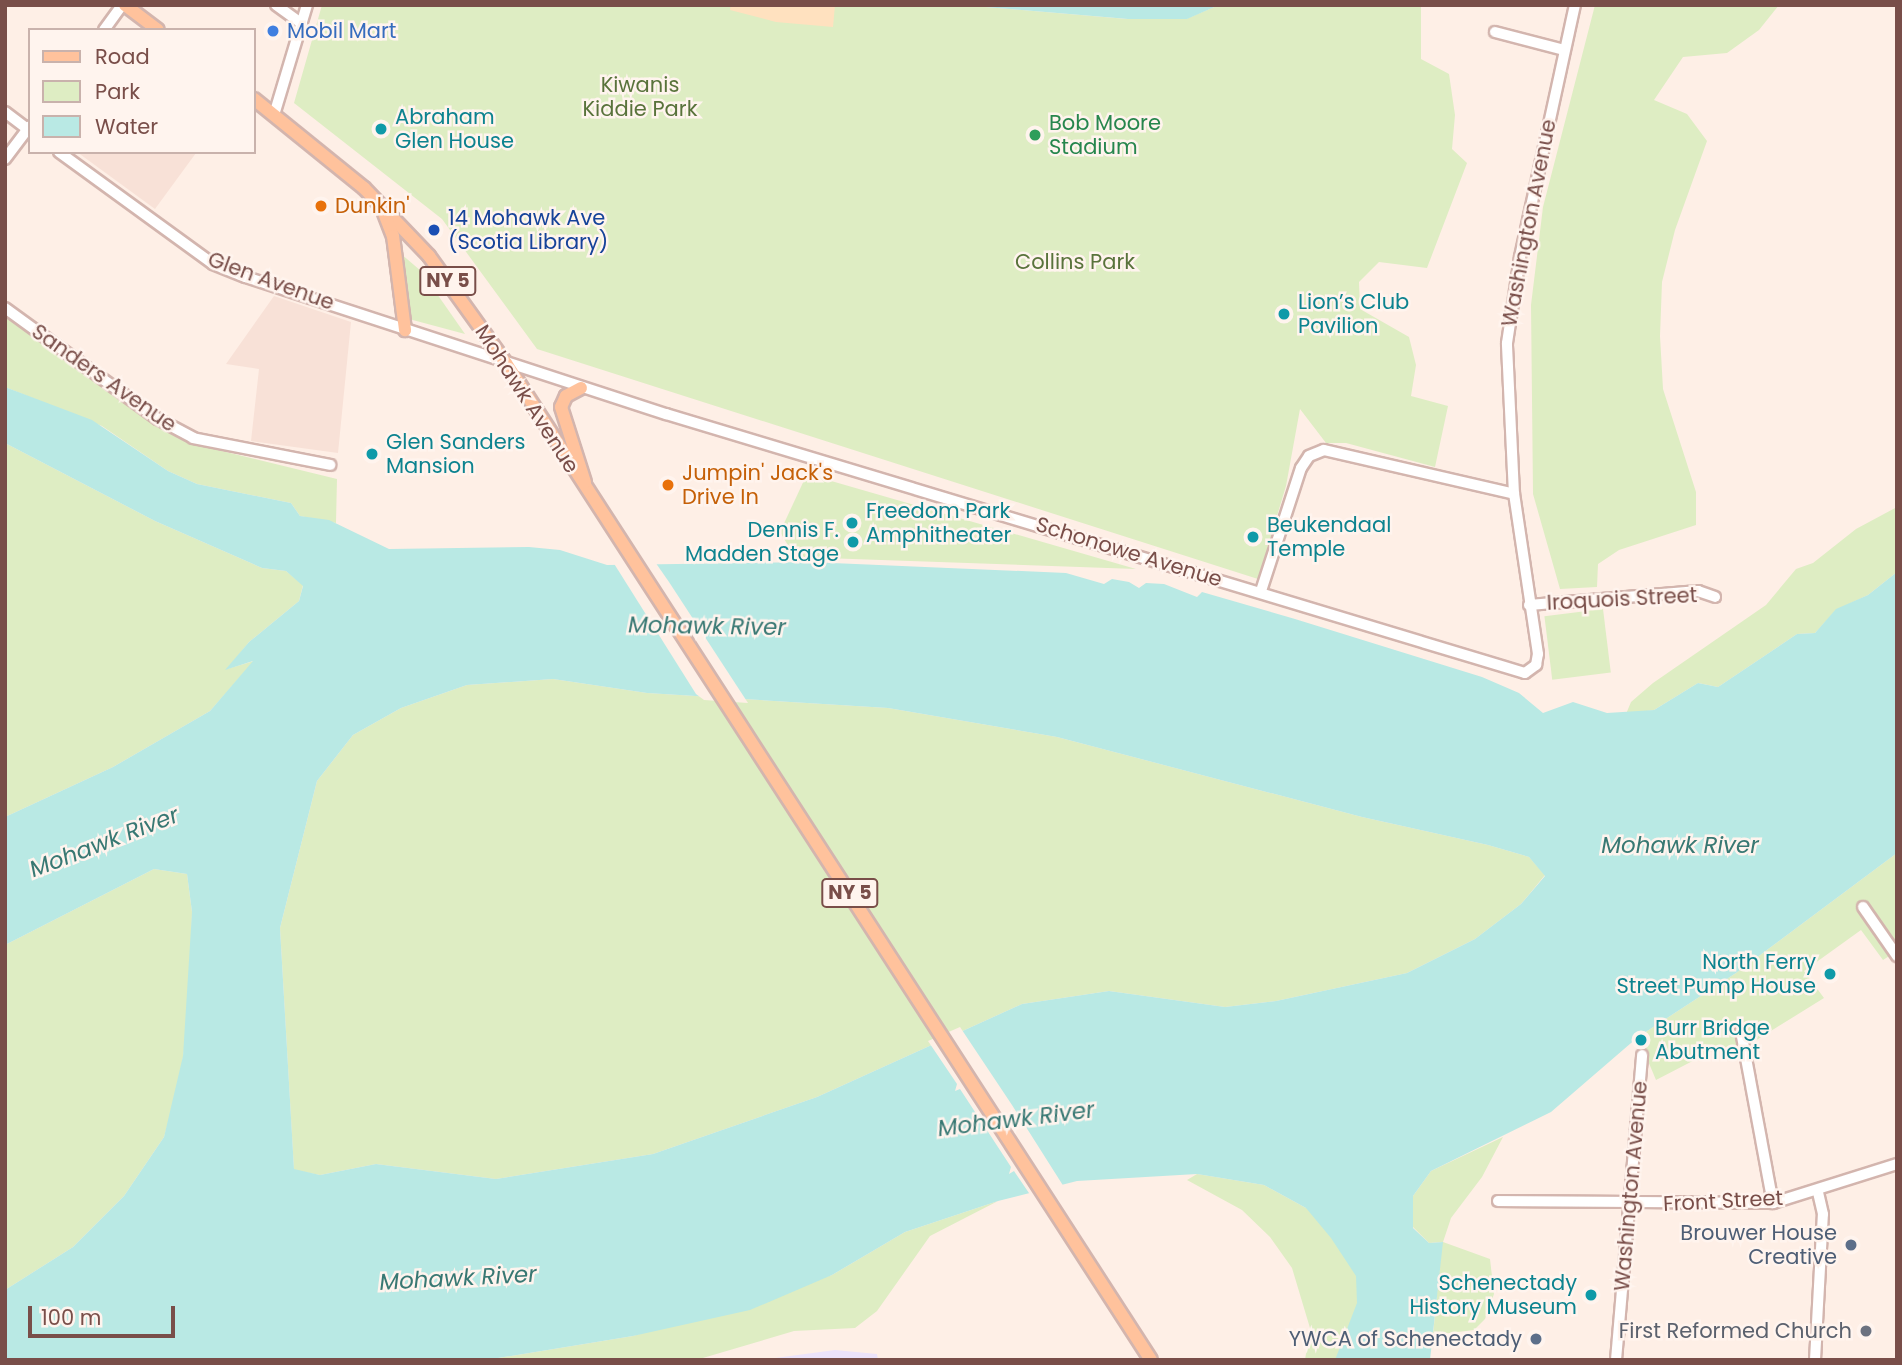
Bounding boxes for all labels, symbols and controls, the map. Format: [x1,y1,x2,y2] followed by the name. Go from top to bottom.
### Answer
[287,18,396,44] place label: Mobil Mart
[265,23,281,39] marker: Mobil Mart
[28,28,256,154] legend
[95,42,150,71] text: Road
[583,72,697,122] park label: Kiwanis Kiddie Park
[95,77,140,106] text: Park
[395,104,514,154] place label: Abraham Glen House
[1049,110,1161,160] place label: Bob Moore Stadium
[95,112,158,141] text: Water
[1497,117,1561,329] street label: Washington Avenue
[373,121,389,137] marker: Abraham Glen House
[1027,127,1043,143] marker: Bob Moore Stadium
[335,193,409,219] place label: Dunkin'
[313,198,329,214] marker: Dunkin'
[448,205,608,255] place label: 14 Mohawk Ave (Scotia Library)
[426,222,442,238] marker: 14 Mohawk Ave (Scotia Library)
[204,247,338,315] street label: Glen Avenue
[1015,249,1135,275] park label: Collins Park
[418,266,478,296] road number: NY 5
[1298,289,1409,339] place label: Lion’s Club Pavilion
[1276,306,1292,322] marker: Lion’s Club Pavilion
[27,319,181,437] street label: Sanders Avenue
[470,320,584,478] street label: Mohawk Avenue
[386,429,526,479] place label: Glen Sanders Mansion
[364,446,380,462] marker: Glen Sanders Mansion
[682,460,833,510] place label: Jumpin' Jack's Drive In
[660,477,676,493] marker: Jumpin' Jack's Drive In
[866,498,1011,548] place label: Freedom Park Amphitheater
[1033,512,1225,592] street label: Schonowe Avenue
[1267,512,1391,562] place label: Beukendaal Temple
[844,515,860,531] marker: Freedom Park Amphitheater
[685,517,839,567] place label: Dennis F. Madden Stage
[1245,529,1261,545] marker: Beukendaal Temple
[845,534,861,550] marker: Dennis F. Madden Stage
[1546,582,1698,616] street label: Iroquois Street
[628,611,786,641] water label: Mohawk River
[25,801,183,883] water label: Mohawk River
[1601,831,1759,859] water label: Mohawk River
[820,878,880,908] road number: NY 5
[1616,949,1816,999] place label: North Ferry Street Pump House
[1822,966,1838,982] marker: North Ferry Street Pump House
[1655,1015,1770,1065] place label: Burr Bridge Abutment
[1633,1032,1649,1048] marker: Burr Bridge Abutment
[1609,1080,1653,1292] street label: Washington Avenue
[936,1096,1096,1142] water label: Mohawk River
[1662,1185,1784,1217] street label: Front Street
[1680,1220,1837,1270] place label: Brouwer House Creative
[1843,1237,1859,1253] marker: Brouwer House Creative
[379,1260,537,1296] water label: Mohawk River
[1409,1270,1577,1320] place label: Schenectady History Museum
[1583,1287,1599,1303] marker: Schenectady History Museum
[32,1292,178,1336] scale bar
[41,1303,101,1332] text: 100 m
[1619,1318,1852,1344] place label: First Reformed Church
[1858,1323,1874,1339] marker: First Reformed Church
[1289,1326,1522,1352] place label: YWCA of Schenectady
[1528,1331,1544,1347] marker: YWCA of Schenectady

